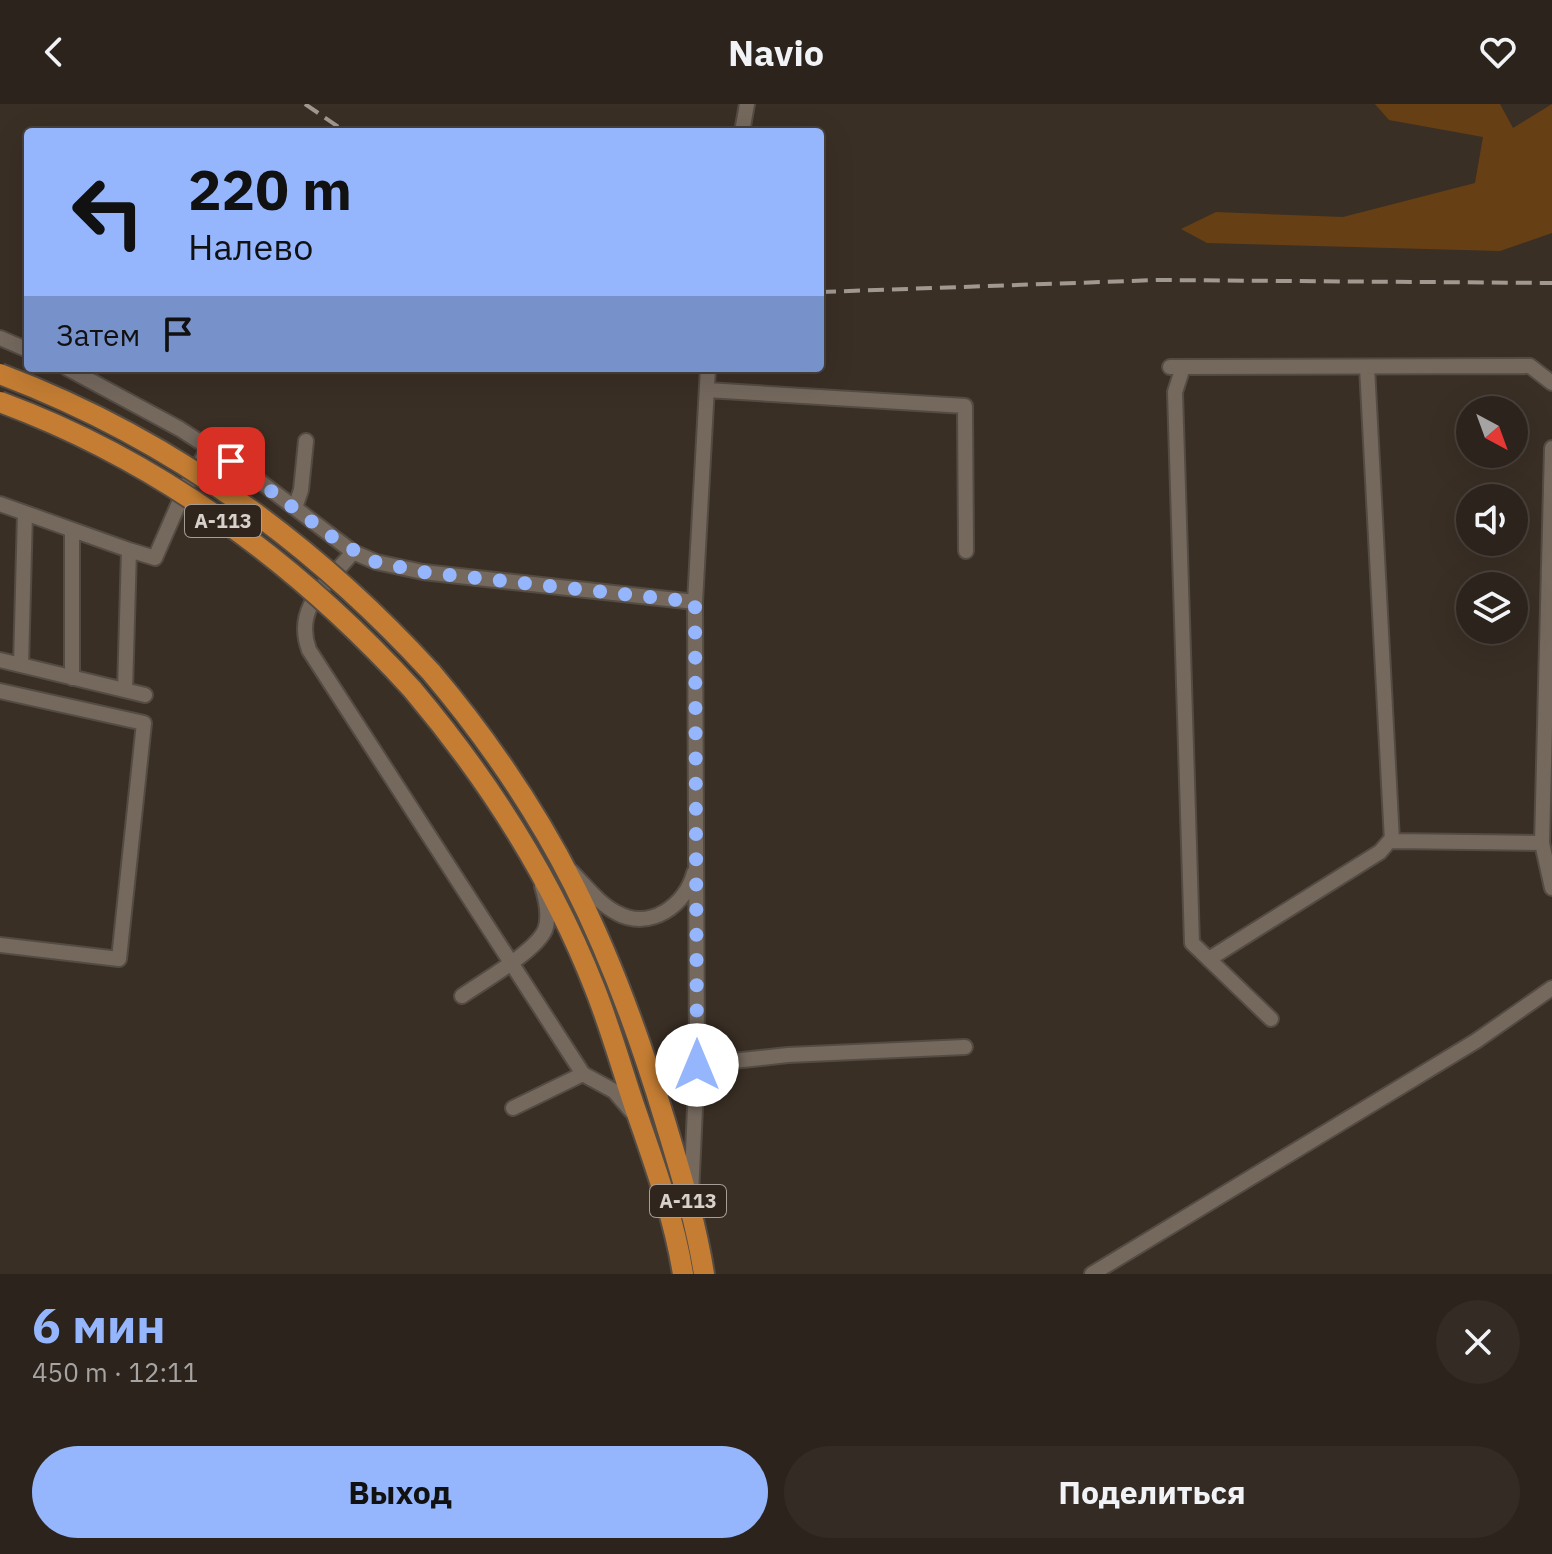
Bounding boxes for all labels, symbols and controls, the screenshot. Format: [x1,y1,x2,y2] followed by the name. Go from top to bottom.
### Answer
[728,29,824,76] text: Navio
[32,30,76,74] icon: back
[1476,30,1520,74] icon: heart
[188,153,352,225] text: 220 m
[56,160,160,264] icon: left
[188,223,313,270] text: Налево
[156,312,200,356] icon: arrive
[56,315,140,354] text: Затем
[1456,396,1528,468] north arrow
[1456,396,1528,644] map controls
[197,427,265,495] pin
[209,439,253,483] icon: arrive
[1456,484,1528,556] button: sound
[185,505,261,537] road number: А-113
[1456,572,1528,644] button: layers
[655,1023,739,1107] position arrow
[650,1185,726,1217] road number: А-113
[32,1294,166,1356] text: 6 мин
[1436,1300,1520,1384] button: close
[32,1355,198,1389] text: 450 m · 12:11
[32,1446,768,1538] button: Выход
[784,1446,1520,1538] button: Поделиться

